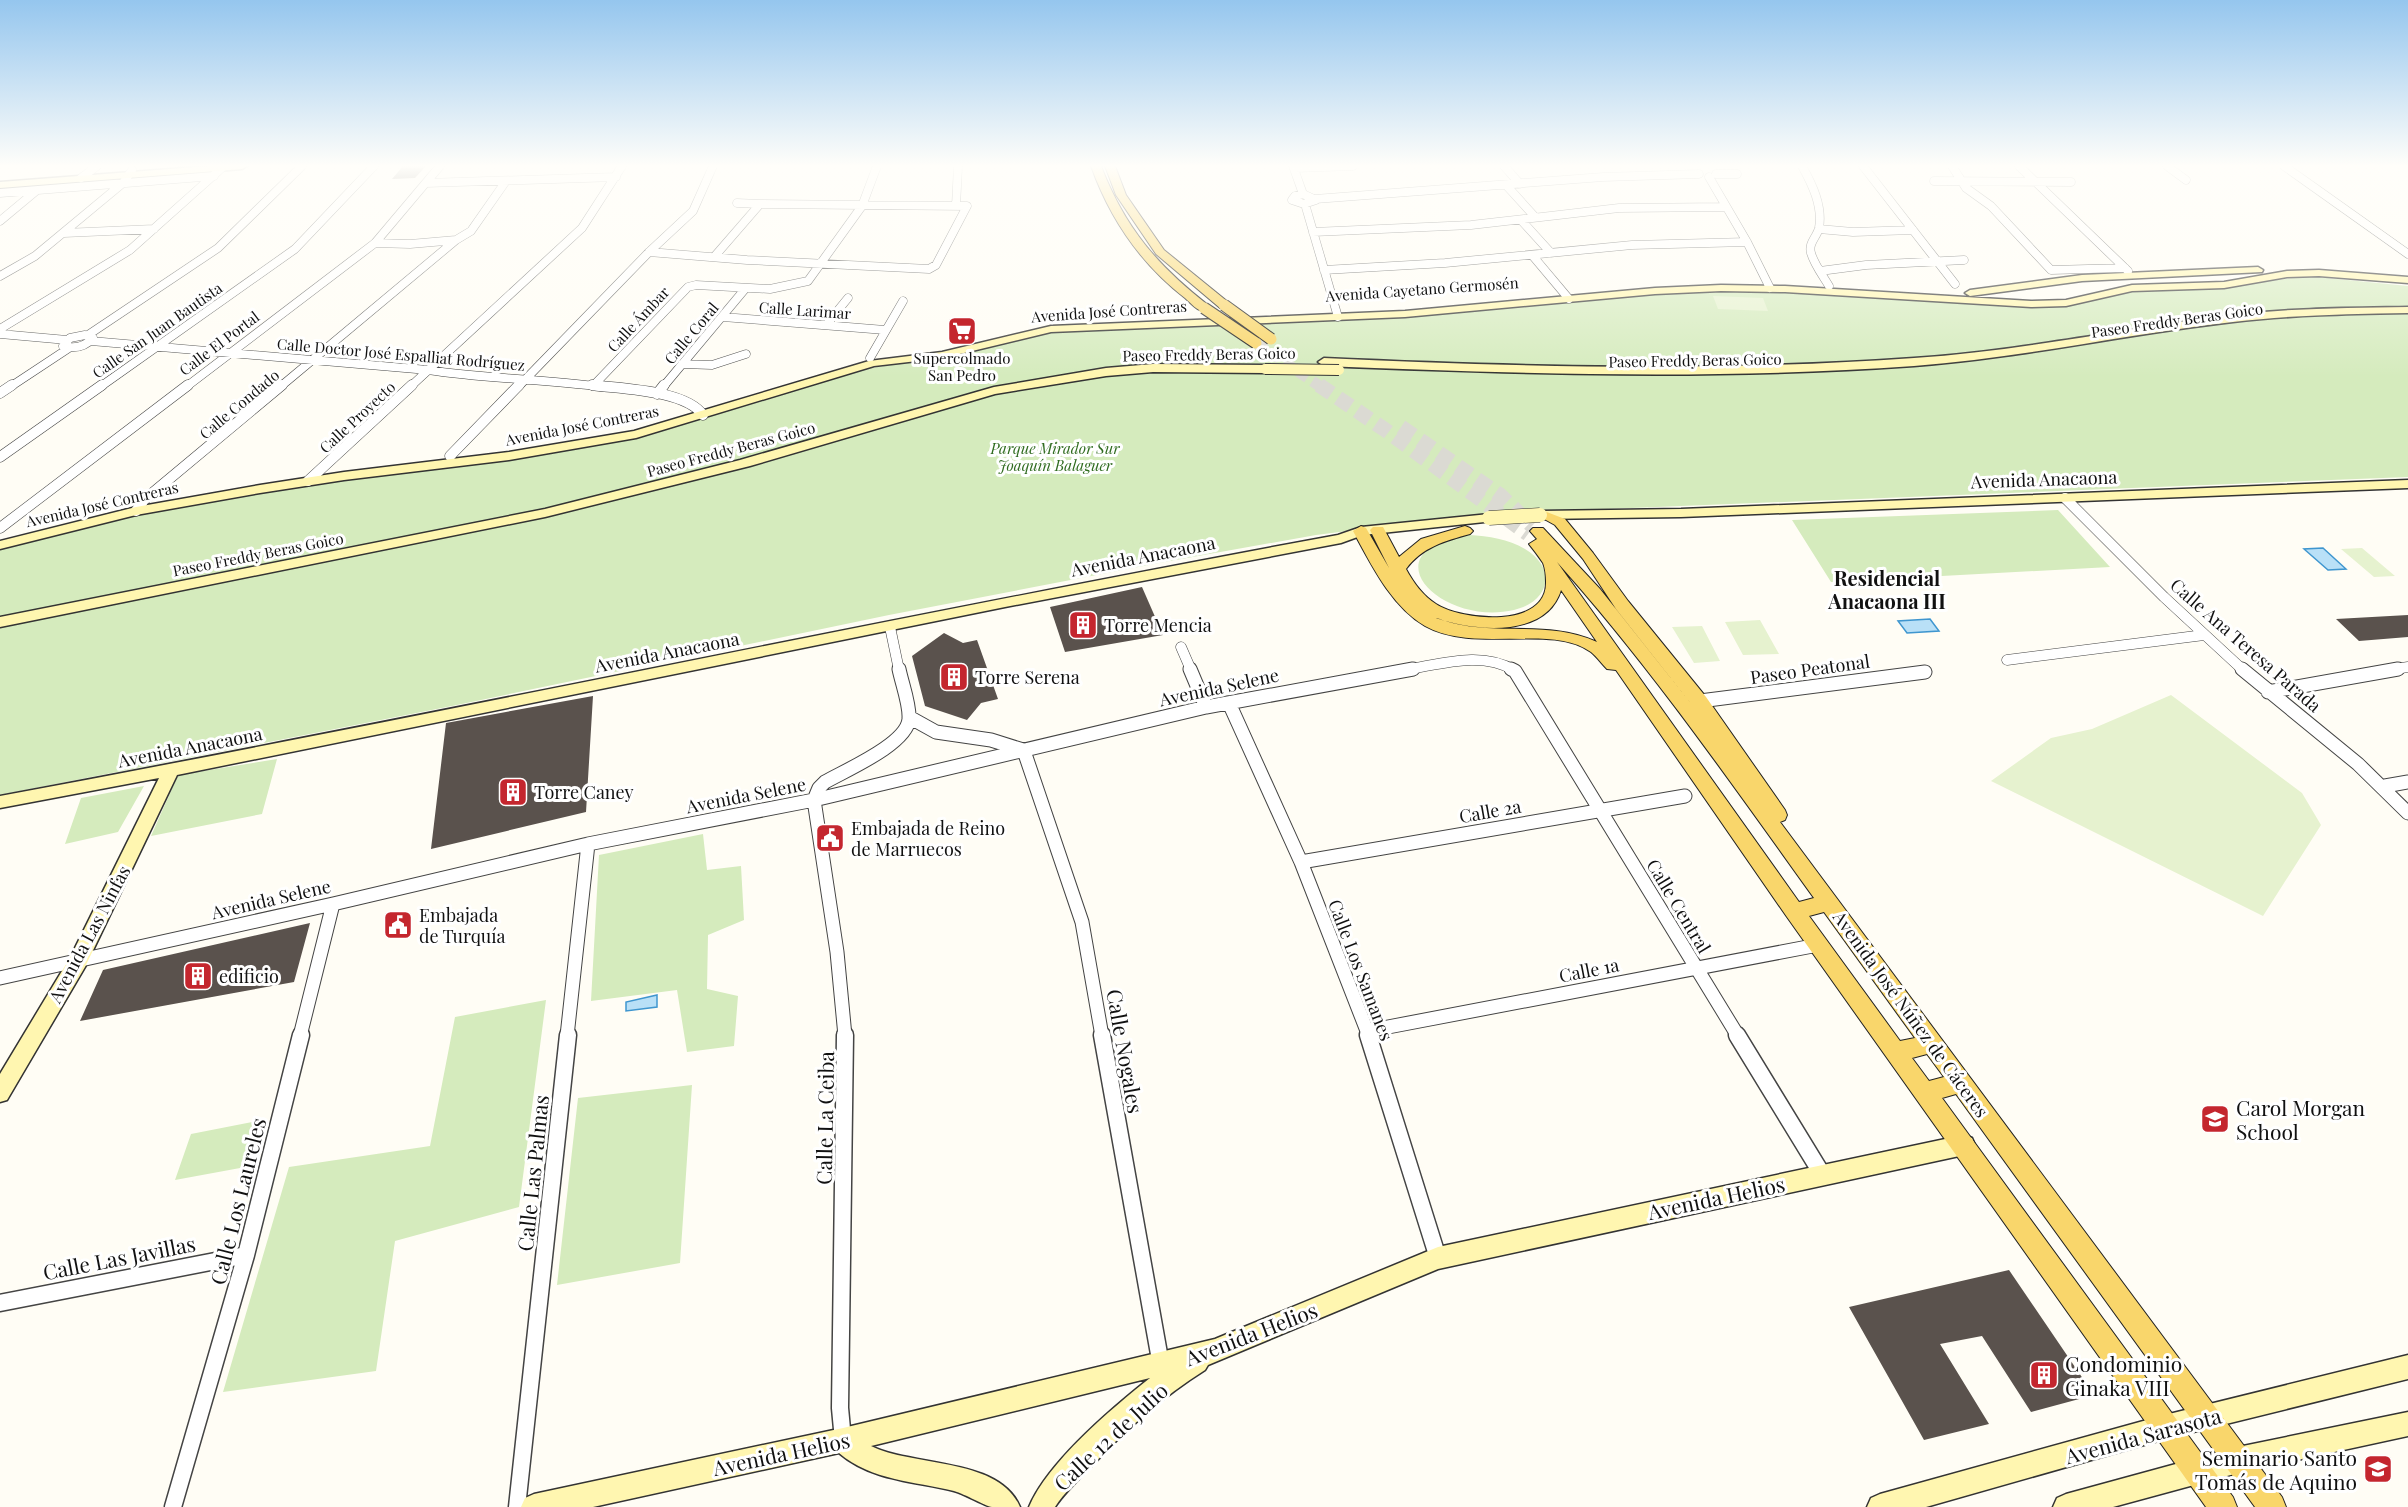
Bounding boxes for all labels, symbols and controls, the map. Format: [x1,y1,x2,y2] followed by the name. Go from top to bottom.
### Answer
[1324,272,1519,306] street label: Avenida Cayetano Germosén
[88,277,226,382] street label: Calle San Juan Bautista
[603,282,674,356] street label: Calle Ámbar
[1030,296,1187,326] street label: Avenida José Contreras
[758,297,852,323] street label: Calle Larimar
[659,298,723,368] street label: Calle Coral
[2090,298,2264,342] street label: Paseo Freddy Beras Goico
[175,306,263,380] street label: Calle El Portal
[946,315,978,347] supermarket icon: Supercolmado San Pedro
[276,333,526,375] street label: Calle Doctor José Espalliat Rodríguez
[1122,342,1296,366] street label: Paseo Freddy Beras Goico
[914,348,1010,385] place label: Supercolmado San Pedro
[1608,348,1782,372] street label: Paseo Freddy Beras Goico
[195,365,283,443] street label: Calle Condado
[315,377,399,457] street label: Calle Proyecto
[503,400,660,450] street label: Avenida José Contreras
[645,417,817,481] street label: Paseo Freddy Beras Goico
[989,438,1120,475] park label: Parque Mirador Sur Joaquín Balaguer
[1969,464,2118,494] street label: Avenida Anacaona
[23,477,180,531] street label: Avenida José Contreras
[171,528,345,580] street label: Paseo Freddy Beras Goico
[1068,530,1217,582] street label: Avenida Anacaona
[1827,564,1946,614] district label: Residencial Anacaona III
[2165,573,2327,717] street label: Calle Ana Teresa Parada
[1067,609,1099,641] building icon: Torre Mencia
[1104,613,1212,637] place label: Torre Mencia
[592,626,741,678] street label: Avenida Anacaona
[1749,649,1871,689] street label: Paseo Peatonal
[938,661,970,693] building icon: Torre Serena
[1156,663,1281,712] street label: Avenida Selene
[975,665,1080,689] place label: Torre Serena
[115,721,264,773] street label: Avenida Anacaona
[683,772,808,819] street label: Avenida Selene
[497,776,529,808] building icon: Torre Caney
[534,780,634,804] place label: Torre Caney
[1457,794,1523,828] street label: Calle 2a
[851,816,1005,861] place label: Embajada de Reino de Marruecos
[814,822,846,854] public building icon: Embajada de Reino de Marruecos
[1641,854,1717,958] street label: Calle Central
[42,861,135,1008] street label: Avenida Las Ninfas
[208,874,333,925] street label: Avenida Selene
[1323,896,1399,1044] street label: Calle Los Samanes
[419,903,506,948] place label: Embajada de Turquía
[1827,905,1994,1122] street label: Avenida José Núñez de Cáceres
[382,909,414,941] public building icon: Embajada de Turquía
[1557,952,1621,988] street label: Calle 1a
[182,960,214,992] building icon: edificio
[219,964,279,988] place label: edificio
[1101,987,1151,1115] street label: Calle Nogales
[809,1050,839,1185] street label: Calle La Ceiba
[510,1093,554,1253] street label: Calle Las Palmas
[2236,1093,2365,1145] place label: Carol Morgan School
[2199,1103,2231,1135] school or university icon: Carol Morgan School
[203,1114,271,1288] street label: Calle Los Laureles
[1644,1169,1787,1225] street label: Avenida Helios
[40,1228,198,1286] street label: Calle Las Javillas
[1180,1295,1321,1371] street label: Avenida Helios
[2065,1349,2182,1401] place label: Condominio Ginaka VIII
[2028,1359,2060,1391] building icon: Condominio Ginaka VIII
[1047,1376,1173,1496] street label: Calle 12 de Julio
[2061,1401,2225,1470] street label: Avenida Sarasota
[709,1425,852,1481] street label: Avenida Helios
[2195,1443,2357,1495] place label: Seminario Santo Tomás de Aquino
[2362,1453,2394,1485] school or university icon: Seminario Santo Tomás de Aquino

